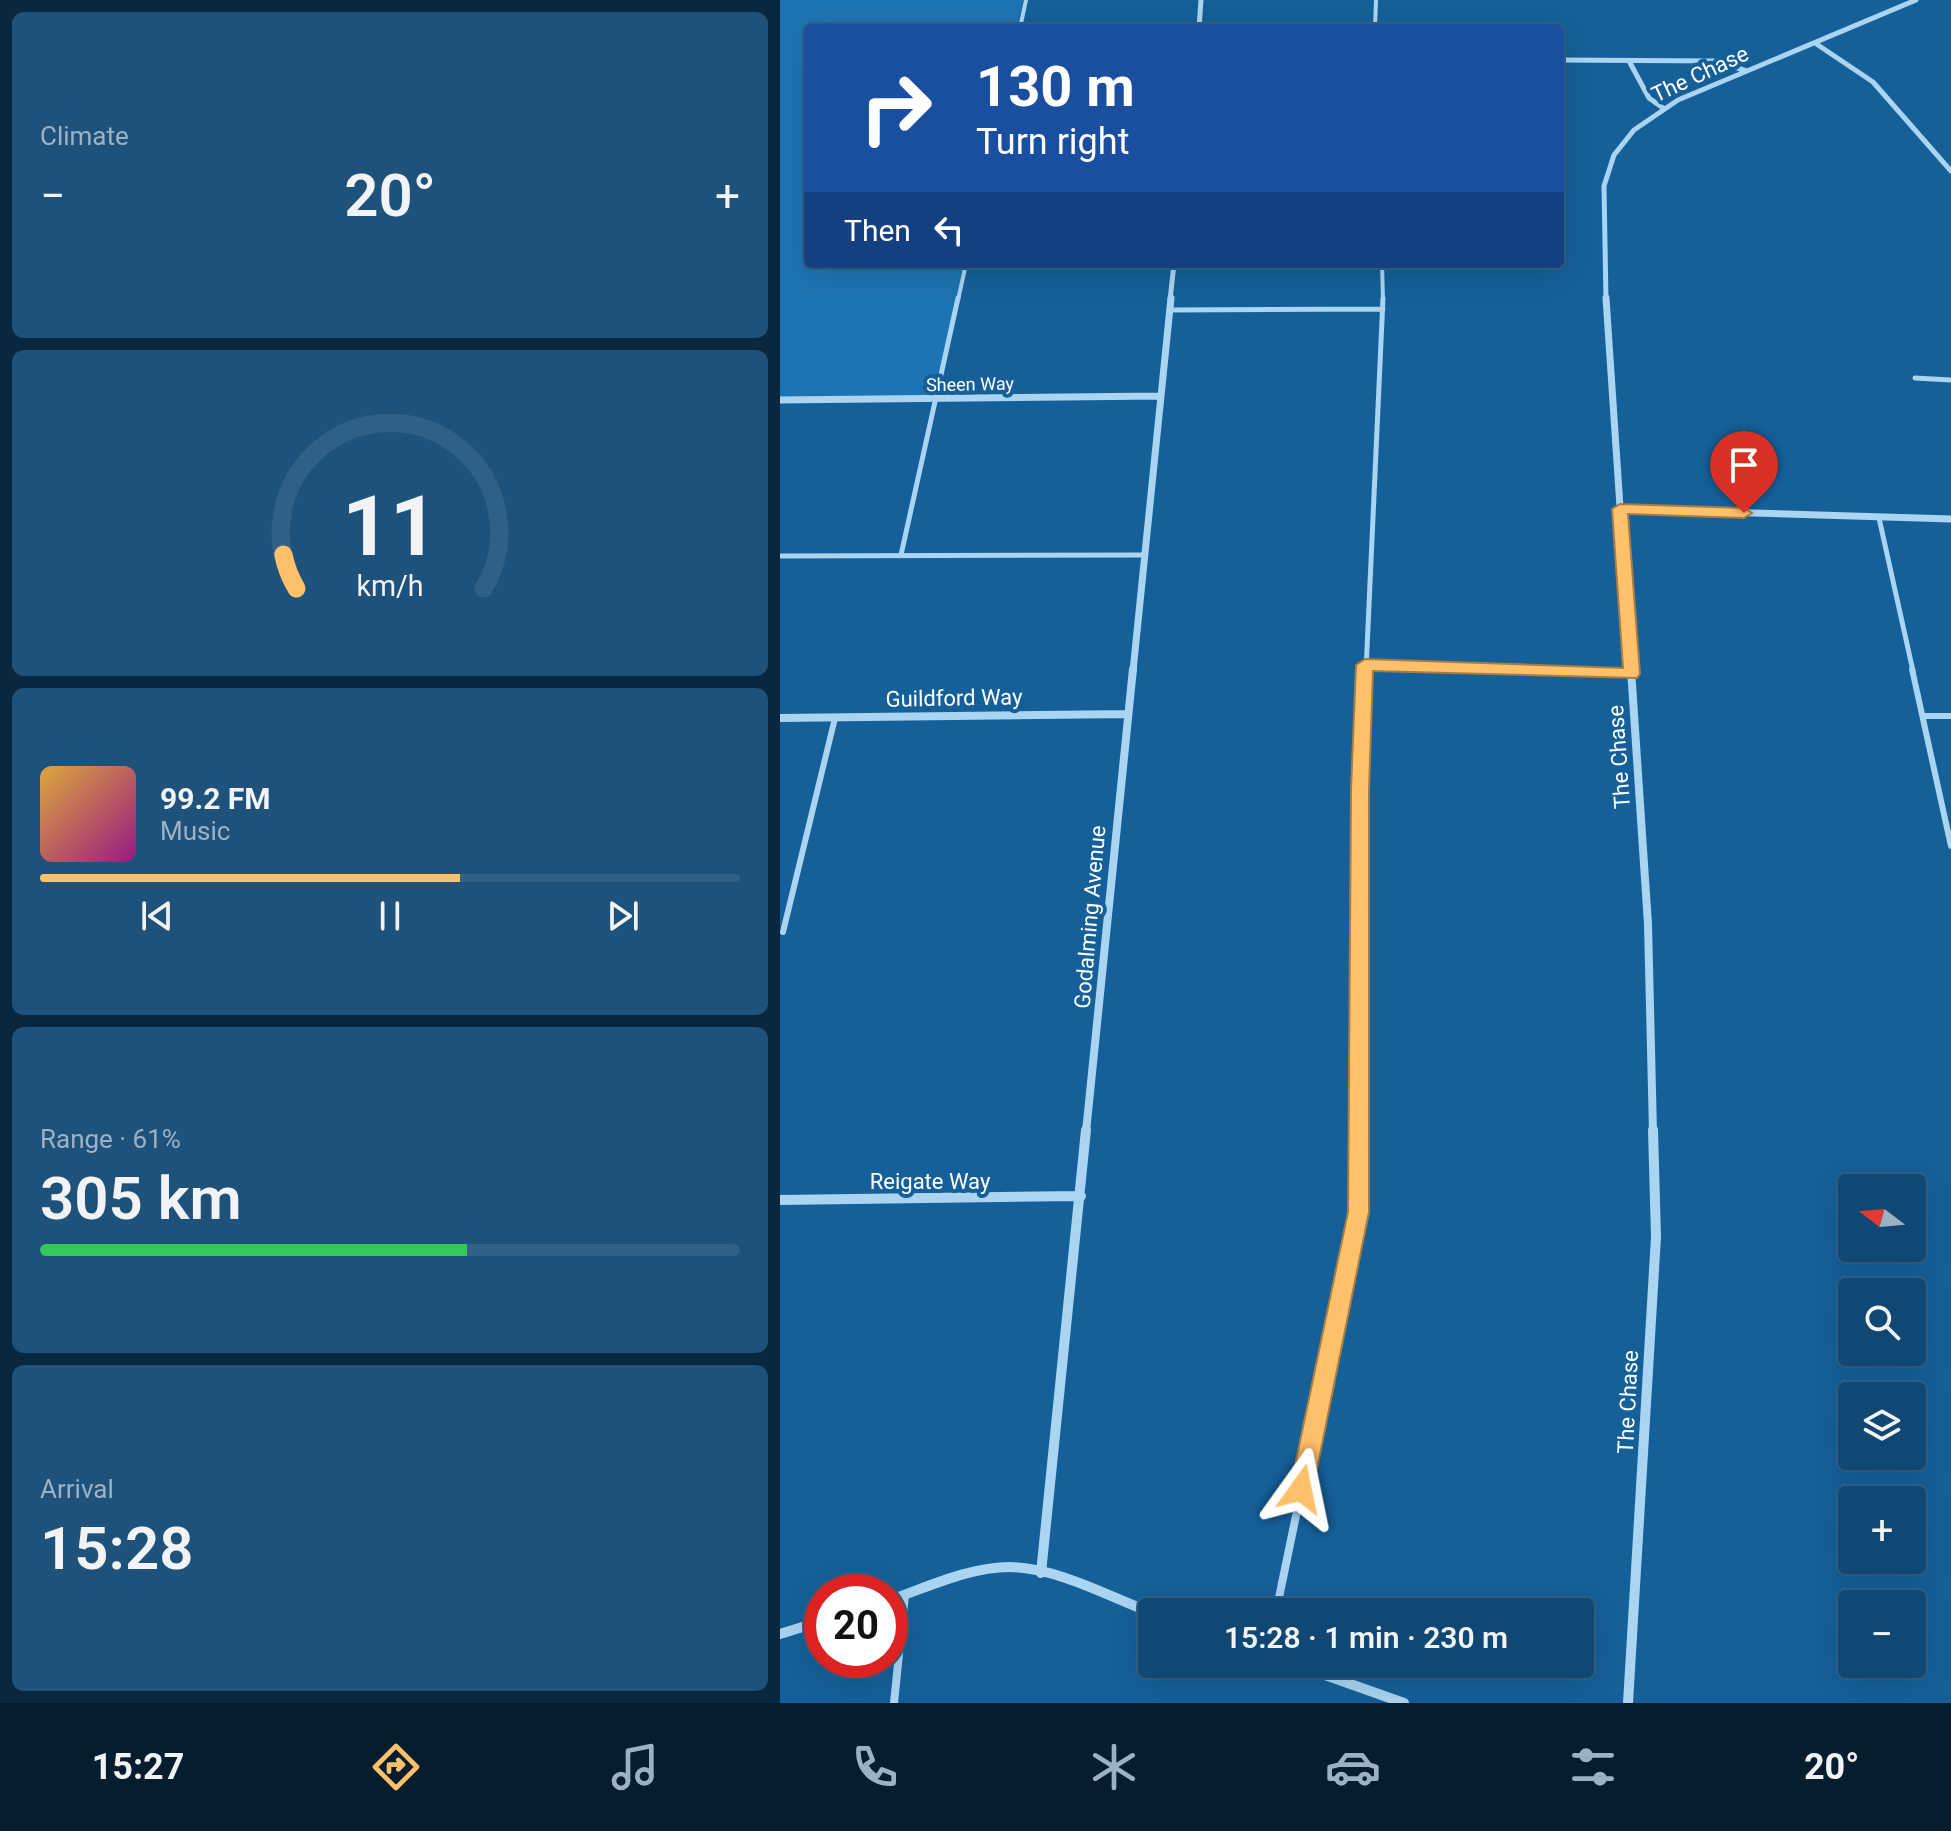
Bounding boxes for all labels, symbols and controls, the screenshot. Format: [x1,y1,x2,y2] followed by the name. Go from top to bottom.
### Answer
[1648,41,1752,107] street label: The Chase
[976,54,1135,120] text: 130 m
[844,56,948,160] icon: right
[40,121,129,151] text: Climate
[976,121,1129,163] text: Turn right
[344,160,436,231] text: 20°
[40,170,65,222] text: −
[715,170,740,222] text: +
[927,208,971,252] icon: left
[844,213,911,248] text: Then
[926,373,1015,395] street label: Sheen Way
[1710,431,1778,513] pin
[1722,443,1766,487] icon: arrive
[342,478,438,575] text: 11
[356,569,424,603] text: km/h
[885,684,1023,712] street label: Guildford Way
[1603,704,1635,810] street label: The Chase
[160,781,271,816] text: 99.2 FM
[160,816,230,846] text: Music
[1070,824,1110,1010] street label: Godalming Avenue
[135,894,179,938] icon: previous
[368,894,412,938] icon: pause
[601,894,645,938] icon: next
[40,1124,181,1154] text: Range · 61%
[40,1163,242,1234] text: 305 km
[870,1169,991,1194] street label: Reigate Way
[1838,1174,1926,1262] north arrow
[1838,1174,1926,1678] map controls
[1838,1278,1926,1366] button: search
[1613,1350,1643,1454] street label: The Chase
[1838,1382,1926,1470] button: layers
[1259,1447,1343,1531] position arrow
[40,1474,114,1504] text: Arrival
[1838,1486,1926,1574] button: +
[40,1513,193,1584] text: 15:28
[804,1574,908,1678] speed limit sign: 20
[1838,1590,1926,1678] button: −
[1224,1620,1508,1655] text: 15:28 · 1 min · 230 m
[368,1739,424,1795] icon: directions
[607,1739,663,1795] icon: music
[847,1739,903,1795] icon: phone
[1086,1739,1142,1795] icon: climate
[1325,1739,1381,1795] icon: car
[1565,1739,1621,1795] icon: filters
[92,1746,184,1788] text: 15:27
[1804,1746,1859,1788] text: 20°

